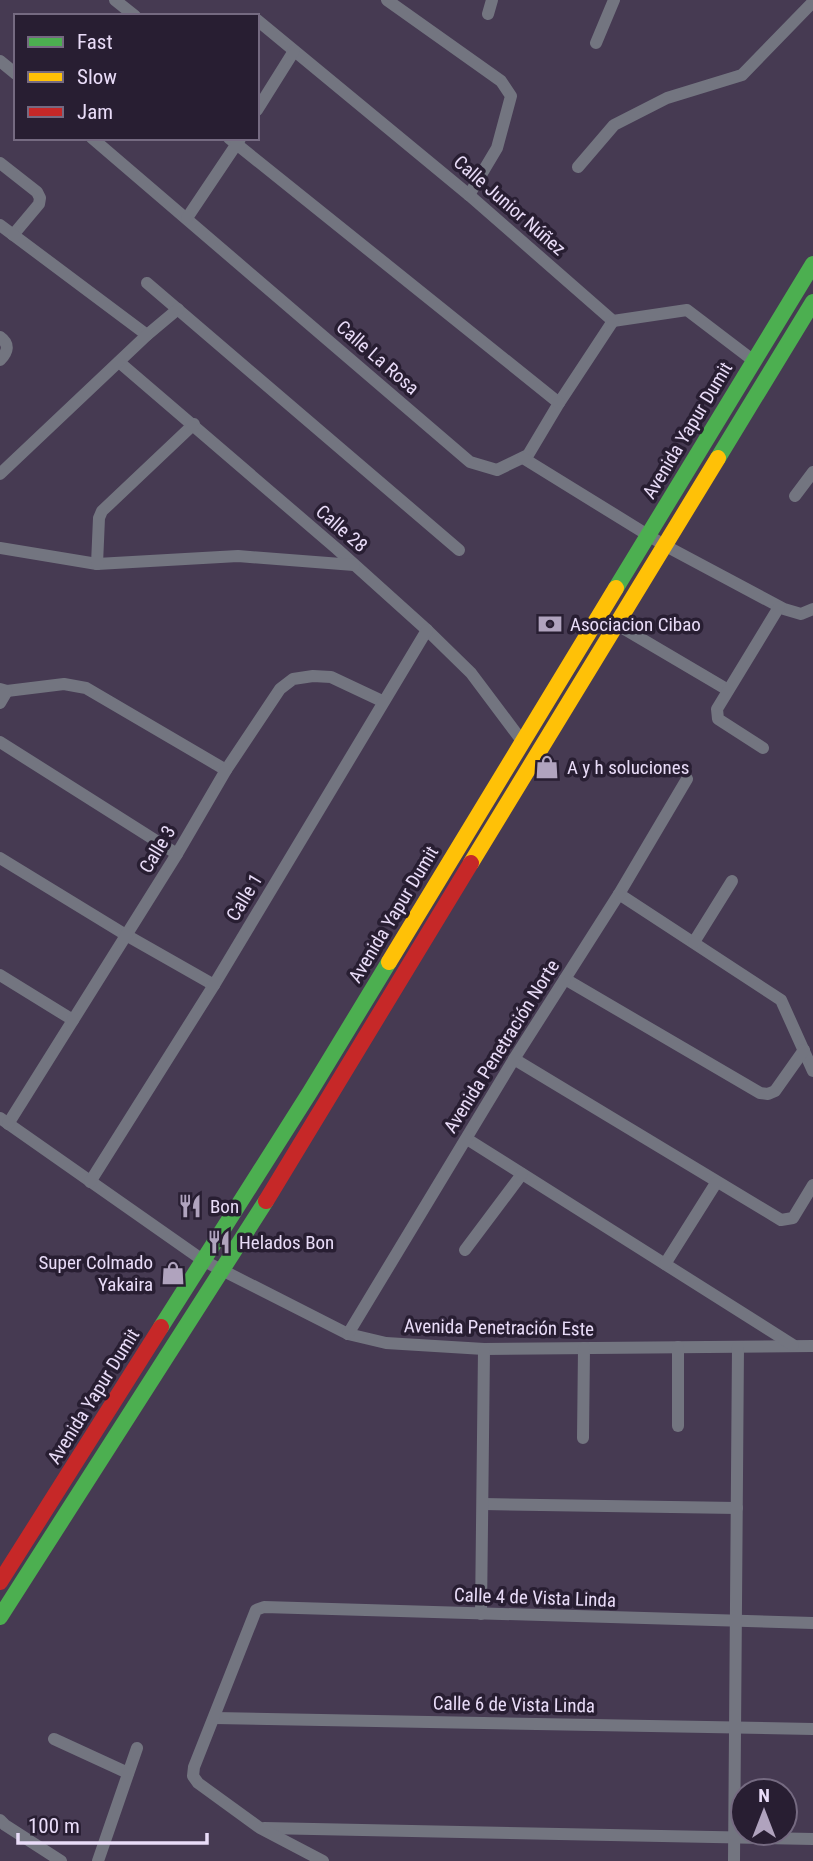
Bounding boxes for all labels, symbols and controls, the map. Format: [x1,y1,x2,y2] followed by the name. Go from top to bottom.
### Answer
[14,14,259,140] legend
[77,30,113,54] text: Fast
[77,65,117,89] text: Slow
[77,100,113,124] text: Jam
[449,150,570,260] street label: Calle Junior Núñez
[332,315,424,399] street label: Calle La Rosa
[638,358,737,503] street label: Avenida Yapur Dumit
[311,500,372,557] street label: Calle 28
[536,610,564,638] bank icon: Asociacion Cibao
[570,613,701,636] place label: Asociacion Cibao
[533,753,561,781] shop icon: A y h soluciones
[567,756,689,779] place label: A y h soluciones
[134,821,180,877] street label: Calle 3
[344,842,443,987] street label: Avenida Yapur Dumit
[221,869,267,925] street label: Calle 1
[439,955,564,1137] street label: Avenida Penetración Norte
[176,1192,204,1220] restaurant icon: Bon
[210,1195,239,1218] place label: Bon
[205,1228,233,1256] restaurant icon: Helados Bon
[239,1231,334,1254] place label: Helados Bon
[38,1251,153,1296] place label: Super Colmado Yakaira
[159,1259,187,1287] shop icon: Super Colmado Yakaira
[404,1314,594,1341] street label: Avenida Penetración Este
[43,1324,144,1468] street label: Avenida Yapur Dumit
[454,1583,616,1612] street label: Calle 4 de Vista Linda
[433,1692,595,1717] street label: Calle 6 de Vista Linda
[729,1777,799,1847] north arrow
[758,1784,770,1807] text: N
[18,1801,206,1845] scale bar
[28,1814,80,1838] text: 100 m

